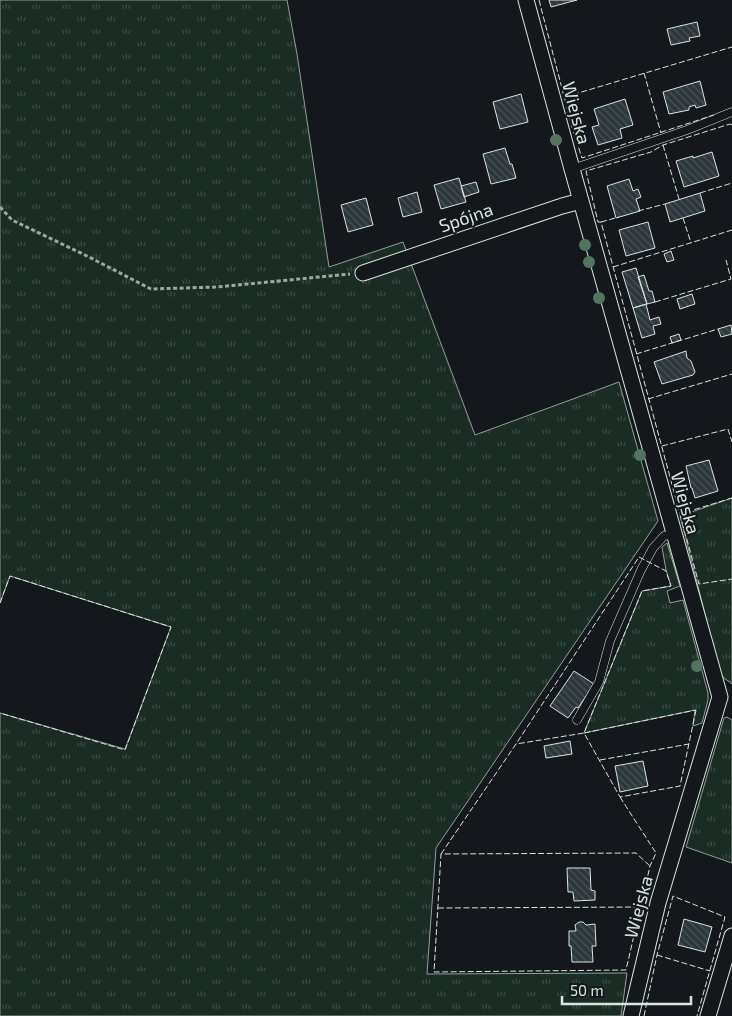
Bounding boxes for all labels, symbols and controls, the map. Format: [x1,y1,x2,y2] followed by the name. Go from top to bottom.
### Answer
[558,79,596,146] street label: Wiejska
[436,198,496,237] street label: Spójna
[667,469,705,536] street label: Wiejska
[619,873,657,940] street label: Wiejska
[562,974,691,1006] scale bar
[570,981,604,999] text: 50 m

